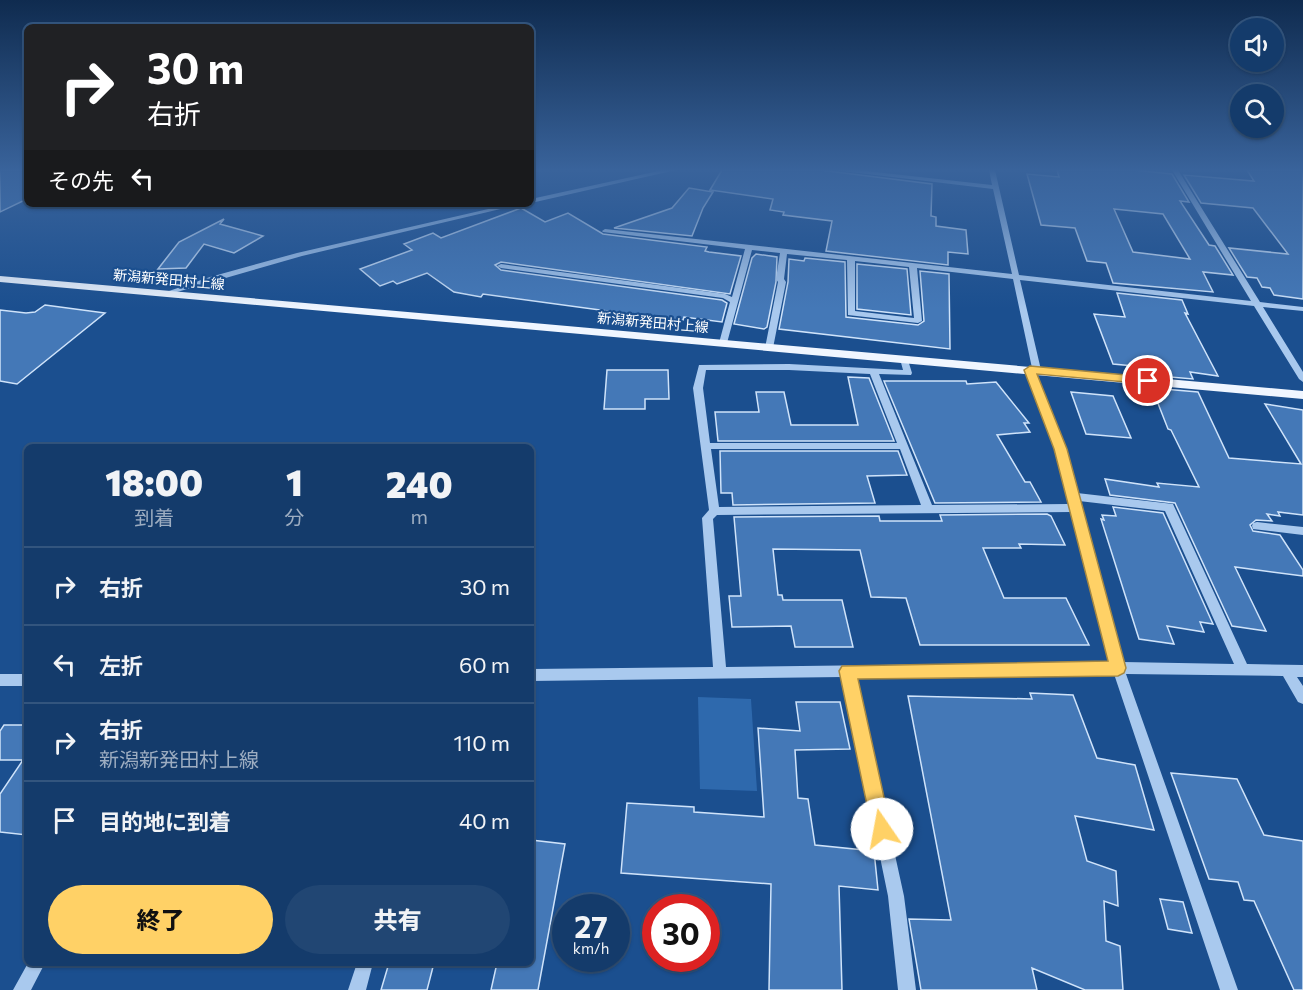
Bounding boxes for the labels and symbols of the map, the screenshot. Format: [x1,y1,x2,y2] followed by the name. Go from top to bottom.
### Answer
[112,266,226,292] street label: 新潟新発田村上線
[596,309,710,335] street label: 新潟新発田村上線
[1122,355,1173,406] pin
[850,797,914,861] position arrow
[642,894,720,972] speed limit sign: 30

